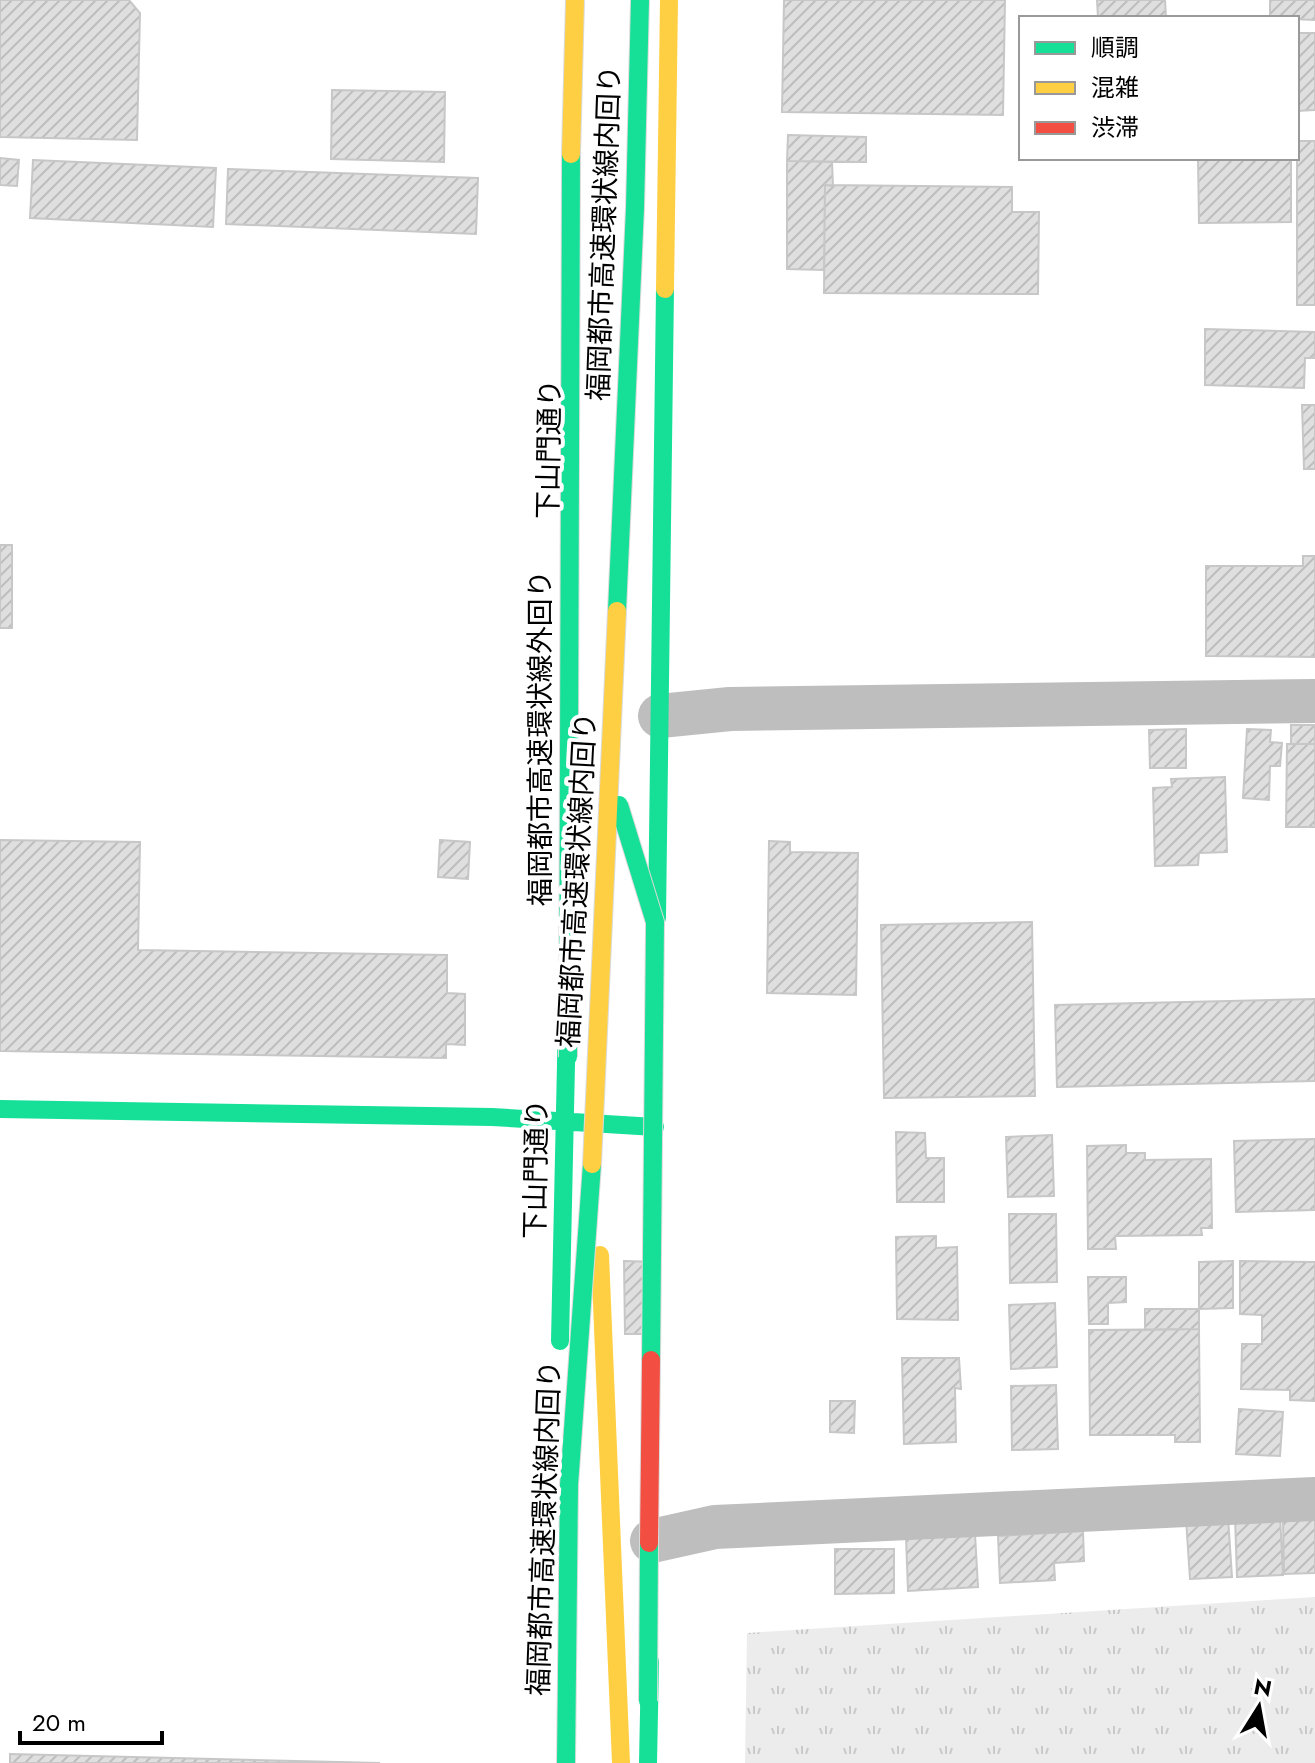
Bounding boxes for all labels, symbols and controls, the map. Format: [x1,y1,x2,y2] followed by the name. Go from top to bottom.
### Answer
[1019,16,1299,160] legend
[1091,30,1139,65] text: 順調
[578,64,630,402] street label: 福岡都市高速環状線内回り
[1091,70,1139,105] text: 混雑
[1091,110,1139,145] text: 渋滞
[527,379,571,519] street label: 下山門通り
[520,570,561,906] street label: 福岡都市高速環状線外回り
[548,711,606,1049] street label: 福岡都市高速環状線内回り
[514,1099,558,1239] street label: 下山門通り
[518,1359,570,1697] street label: 福岡都市高速環状線内回り
[1219,1667,1299,1747] north arrow
[1251,1670,1274,1705] text: N
[20,1695,162,1745] scale bar
[32,1705,86,1740] text: 20 m

